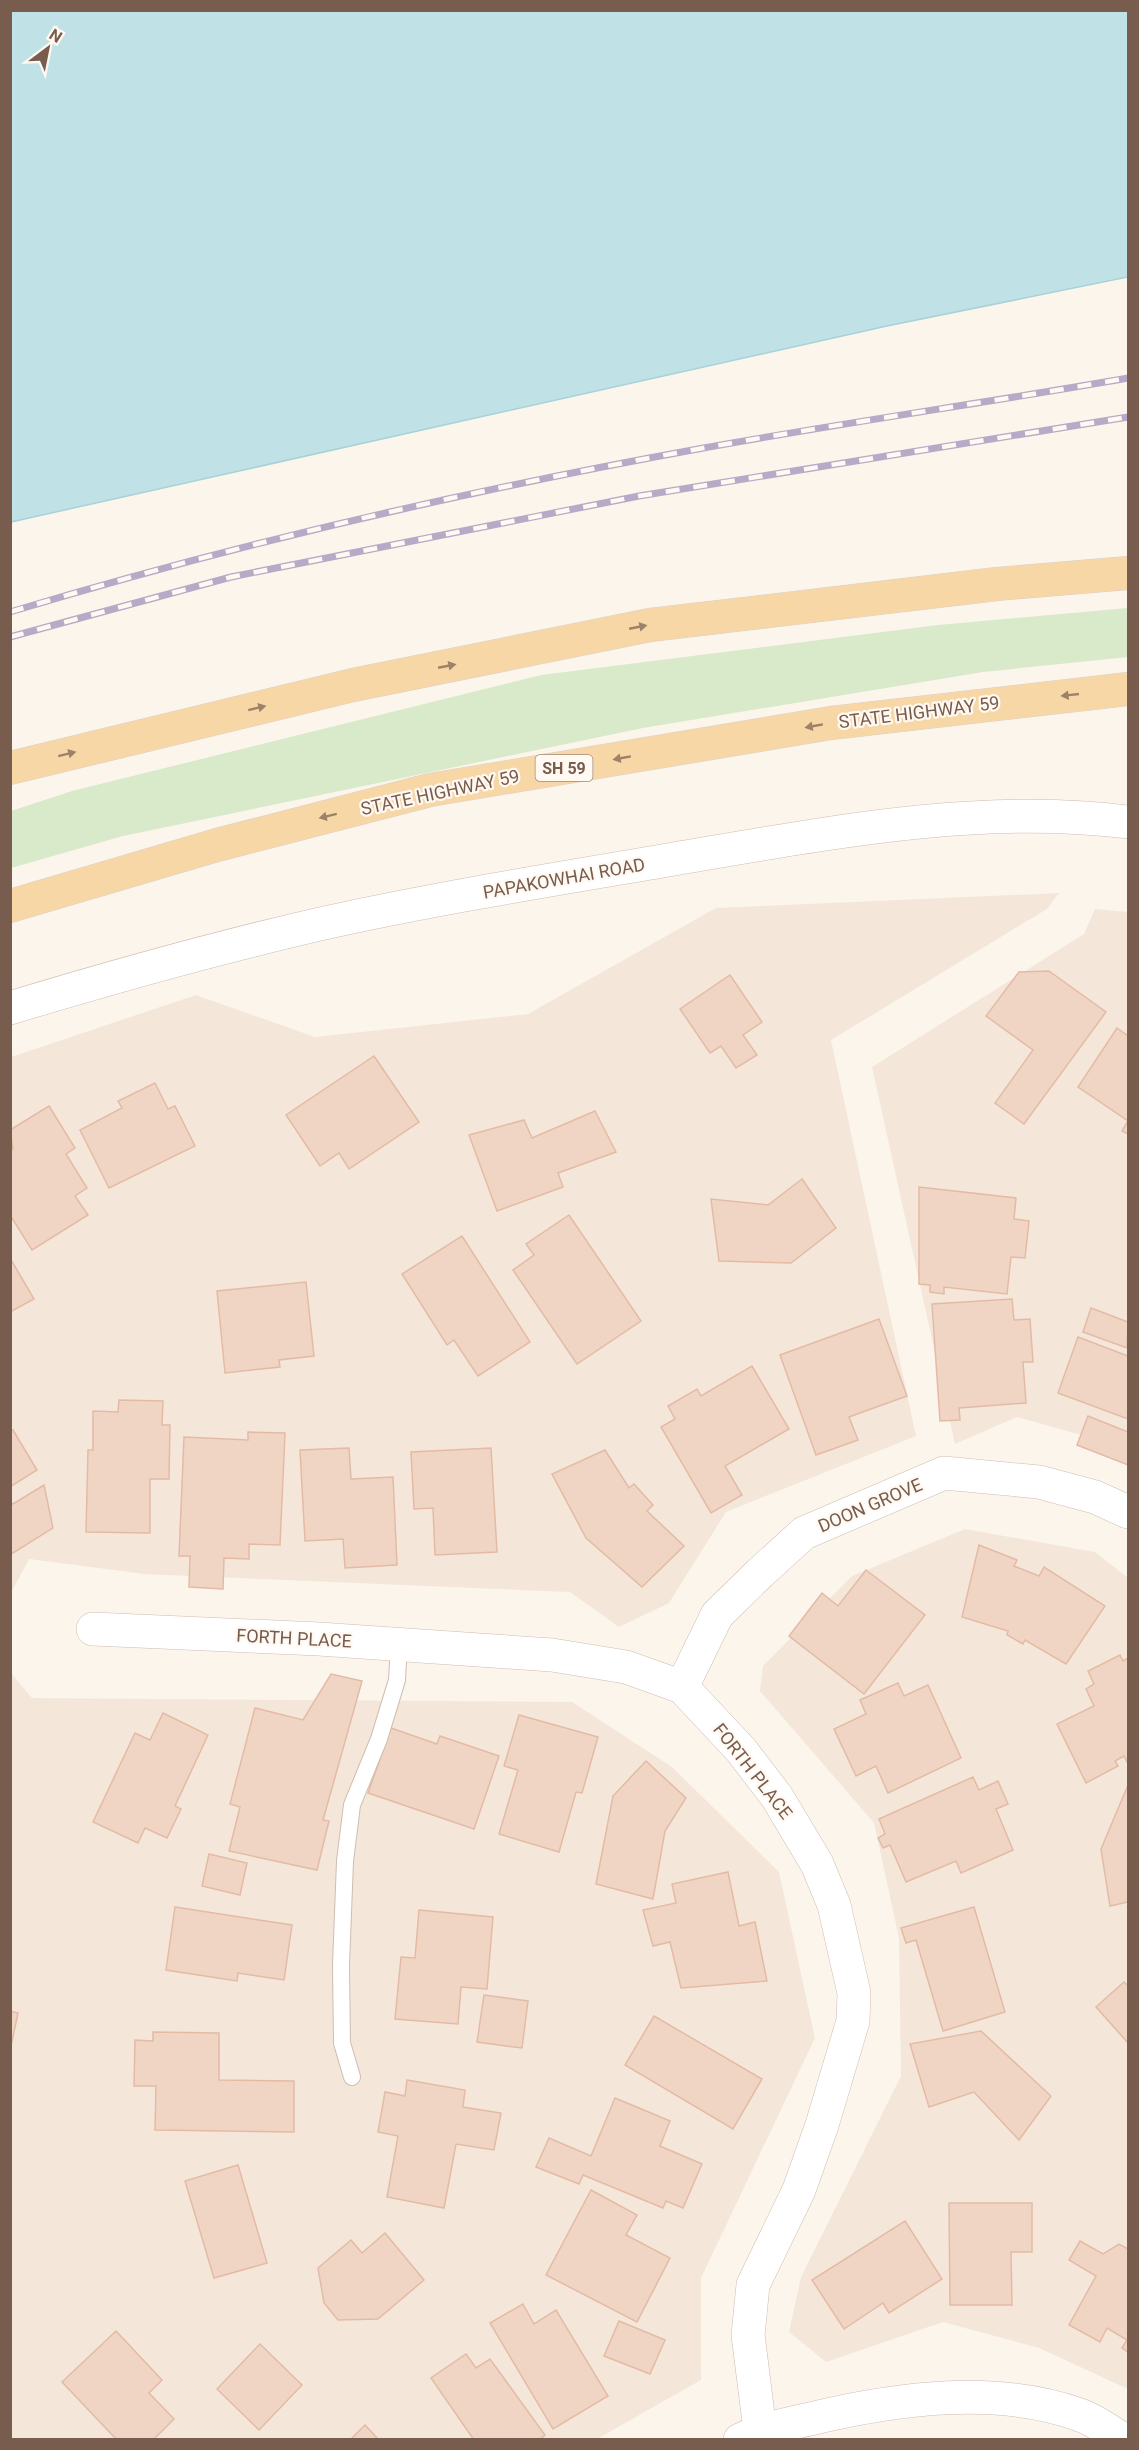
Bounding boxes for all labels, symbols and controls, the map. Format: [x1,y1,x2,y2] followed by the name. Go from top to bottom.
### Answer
[18,18,78,78] north arrow
[46,25,66,47] text: N
[629,622,648,631] one-way arrow
[438,661,457,670] one-way arrow
[1061,690,1080,700] one-way arrow
[838,692,1000,732] street label: STATE HIGHWAY 59
[248,703,266,713] one-way arrow
[805,721,824,730] one-way arrow
[58,749,77,759] one-way arrow
[612,754,631,763] one-way arrow
[536,755,592,781] road number: SH 59
[359,765,521,819] street label: STATE HIGHWAY 59
[319,812,337,822] one-way arrow
[481,853,647,903] street label: PAPAKOWHAI ROAD
[815,1474,925,1536] street label: DOON GROVE
[236,1624,352,1652] street label: FORTH PLACE
[709,1719,797,1823] street label: FORTH PLACE

